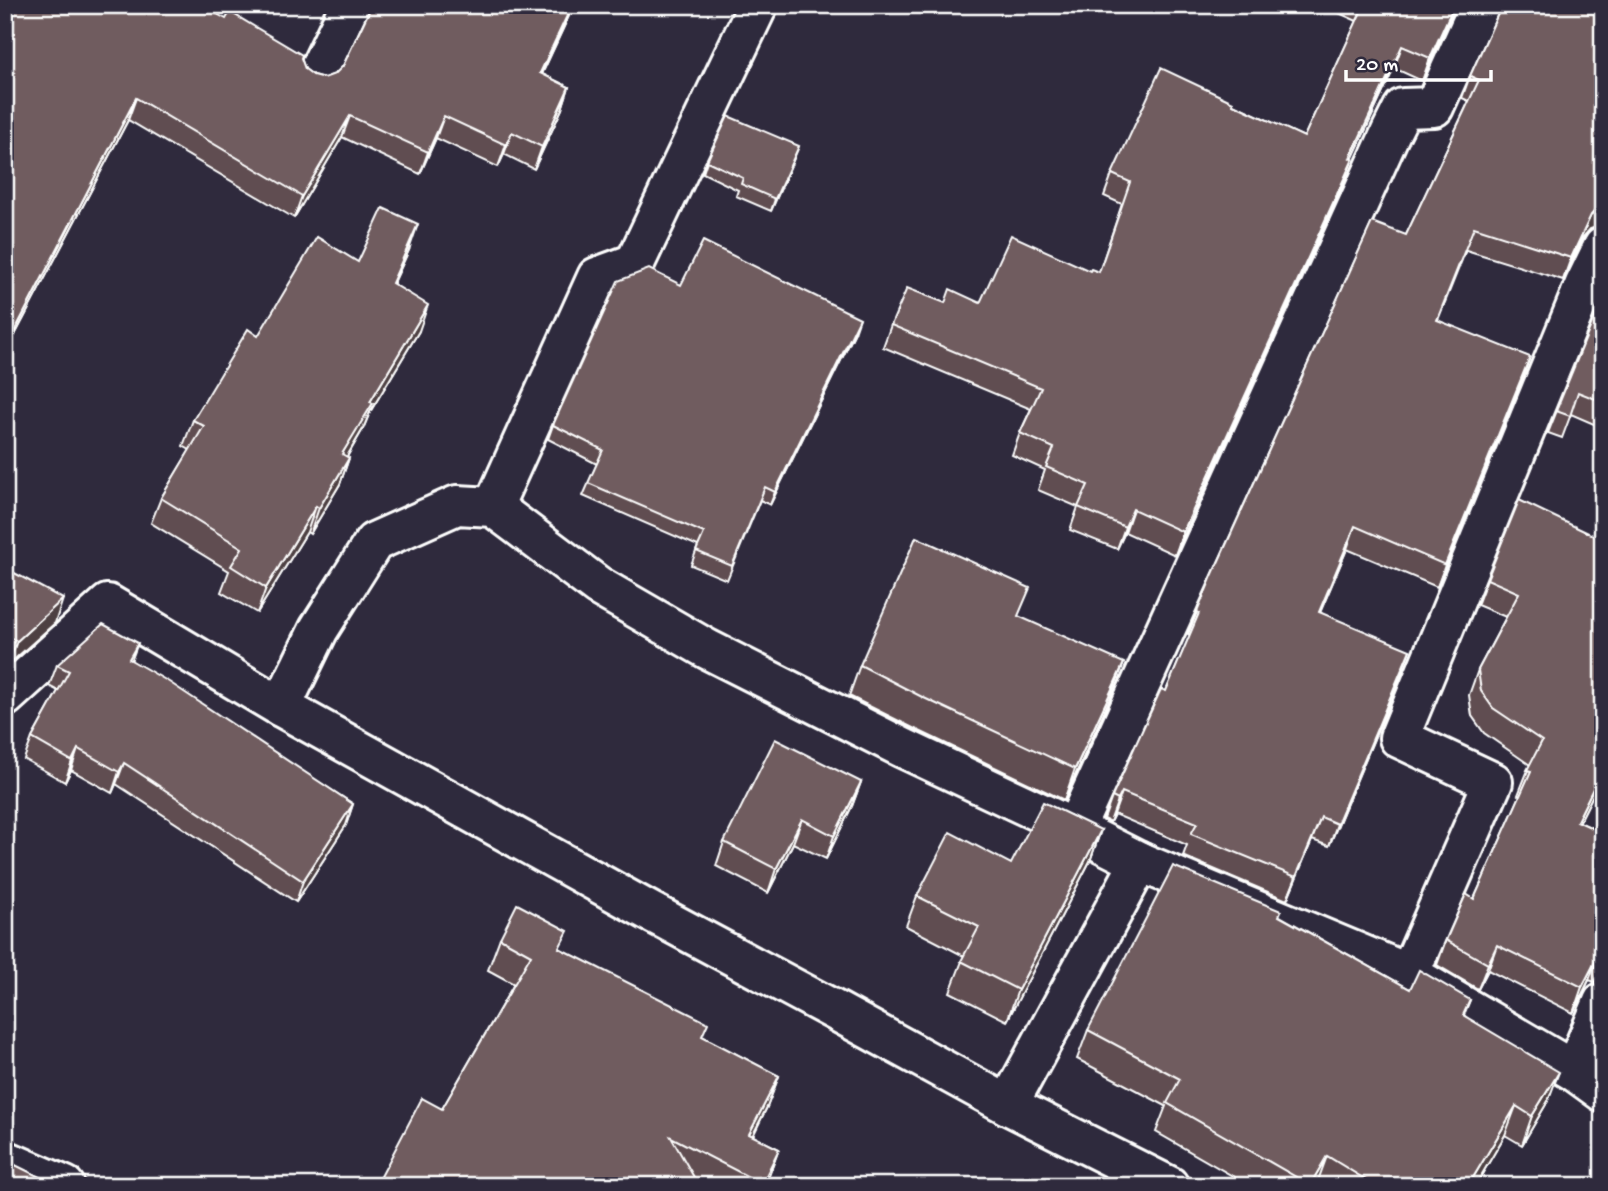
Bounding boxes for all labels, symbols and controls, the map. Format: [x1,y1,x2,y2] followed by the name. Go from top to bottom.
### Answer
[1346,38,1491,82] scale bar
[1356,54,1398,79] text: 20 m

